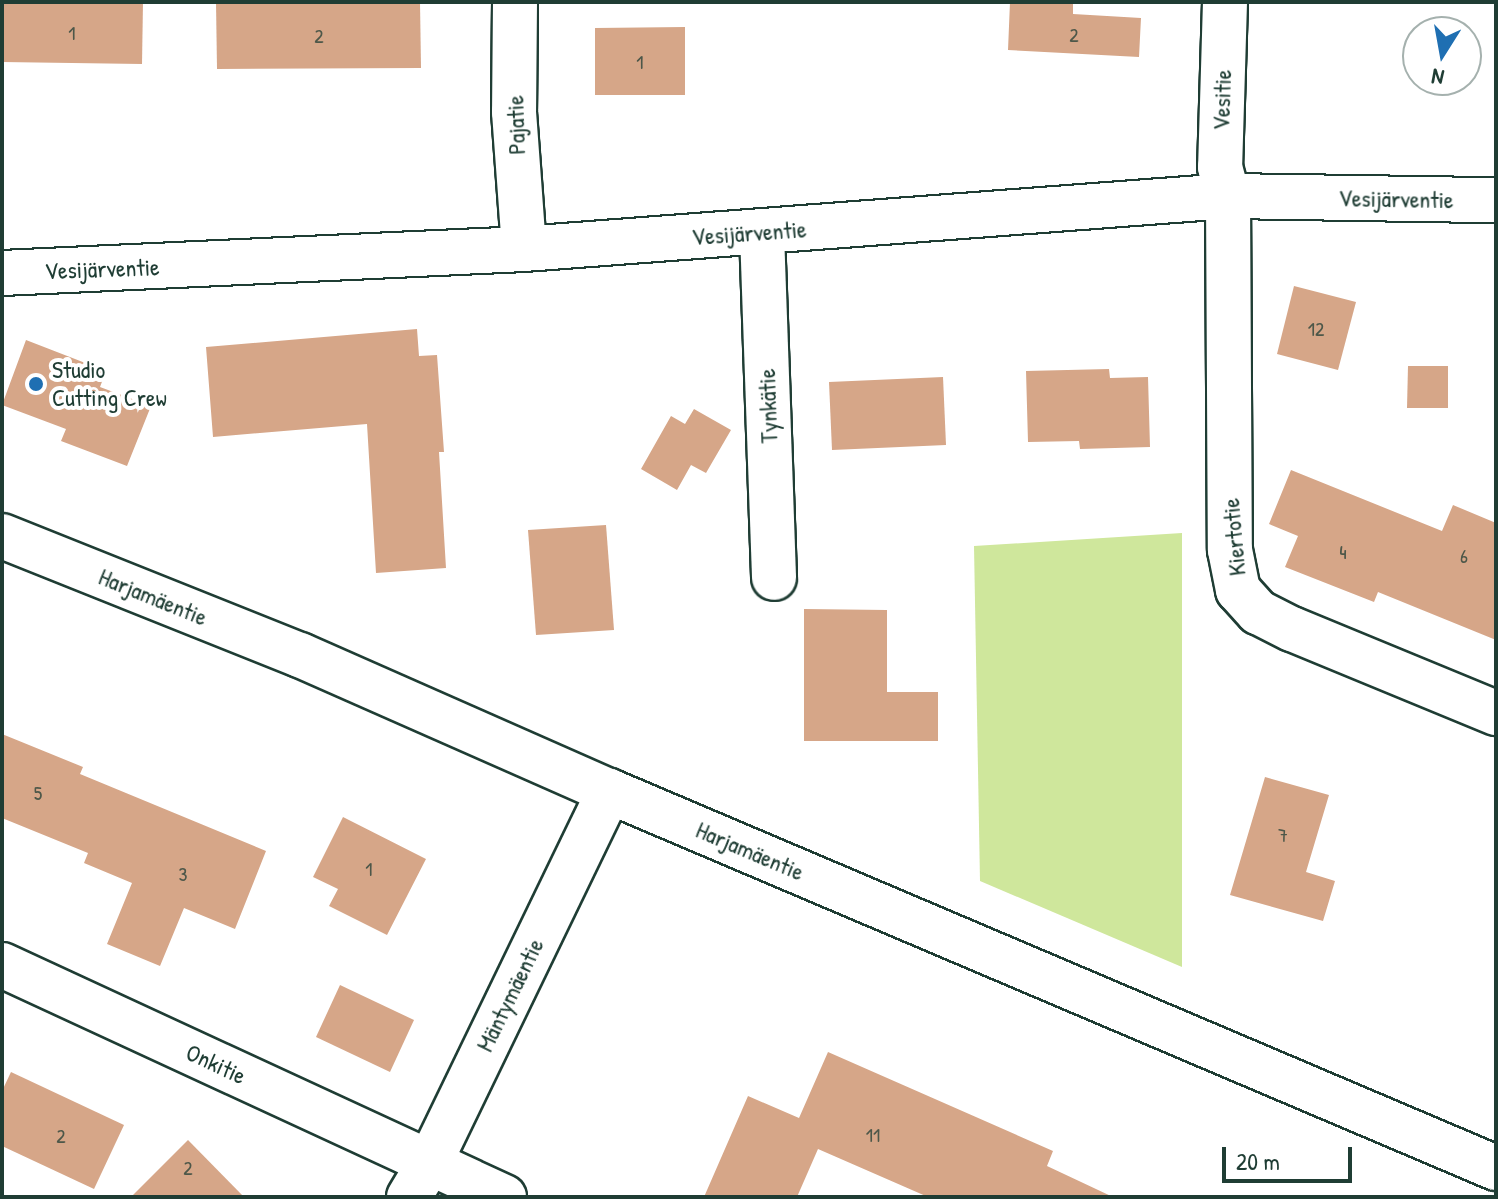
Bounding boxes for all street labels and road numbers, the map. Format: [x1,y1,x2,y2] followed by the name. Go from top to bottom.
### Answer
[1207,69,1237,131] street label: Vesitie
[501,95,531,155] street label: Pajatie
[1338,184,1454,214] street label: Vesijärventie
[691,215,807,251] street label: Vesijärventie
[44,253,160,285] street label: Vesijärventie
[752,368,784,444] street label: Tynkätie
[1216,497,1252,577] street label: Kiertotie
[95,562,211,632] street label: Harjamäentie
[692,815,808,887] street label: Harjamäentie
[470,934,550,1056] street label: Mäntymäentie
[181,1038,251,1090] street label: Onkitie

